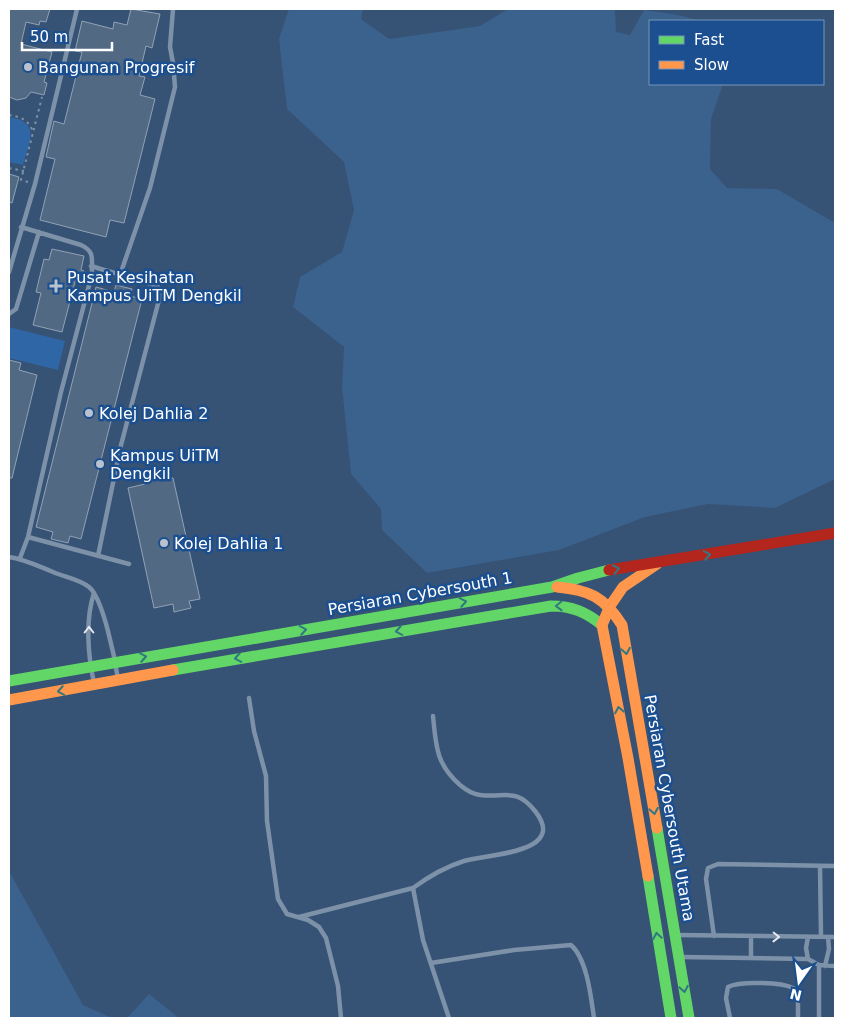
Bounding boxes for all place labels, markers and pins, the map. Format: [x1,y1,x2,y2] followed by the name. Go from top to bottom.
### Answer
[38,58,195,77] place label: Bangunan Progresif
[22,61,34,73] marker: Bangunan Progresif
[67,268,242,305] place label: Pusat Kesihatan Kampus UiTM Dengkil
[49,279,63,293] marker: Pusat Kesihatan Kampus UiTM Dengkil
[99,404,209,423] place label: Kolej Dahlia 2
[83,407,95,419] marker: Kolej Dahlia 2
[110,446,219,483] place label: Kampus UiTM Dengkil
[94,458,106,470] marker: Kampus UiTM Dengkil
[174,534,284,553] place label: Kolej Dahlia 1
[158,537,170,549] marker: Kolej Dahlia 1

